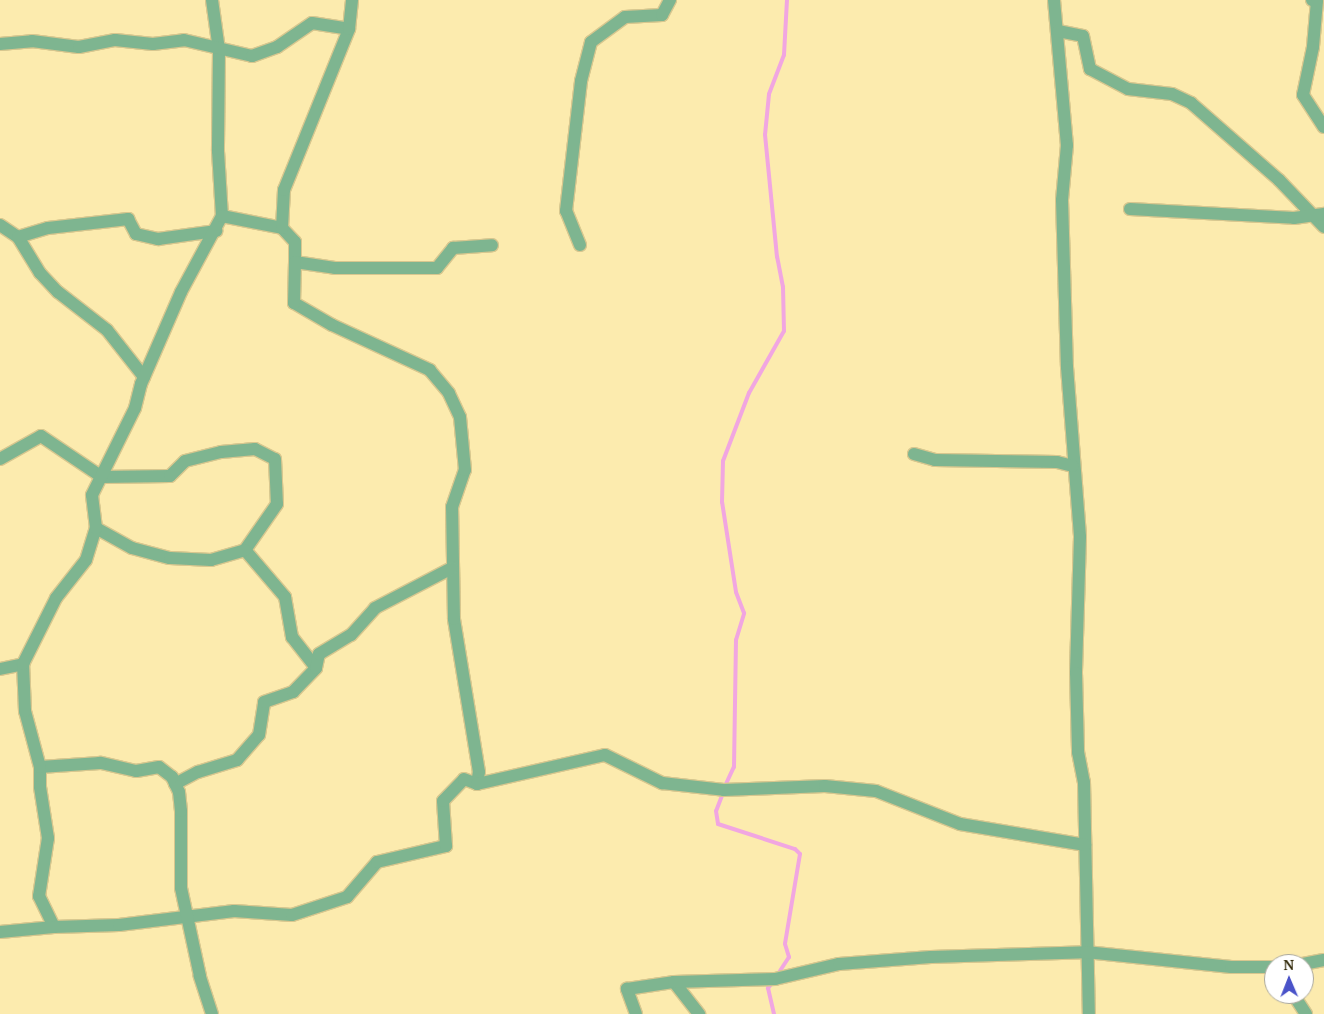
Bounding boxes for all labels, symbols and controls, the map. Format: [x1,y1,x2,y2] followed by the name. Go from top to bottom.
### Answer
[1264,954,1314,1004] north arrow
[1283,955,1294,974] text: N

